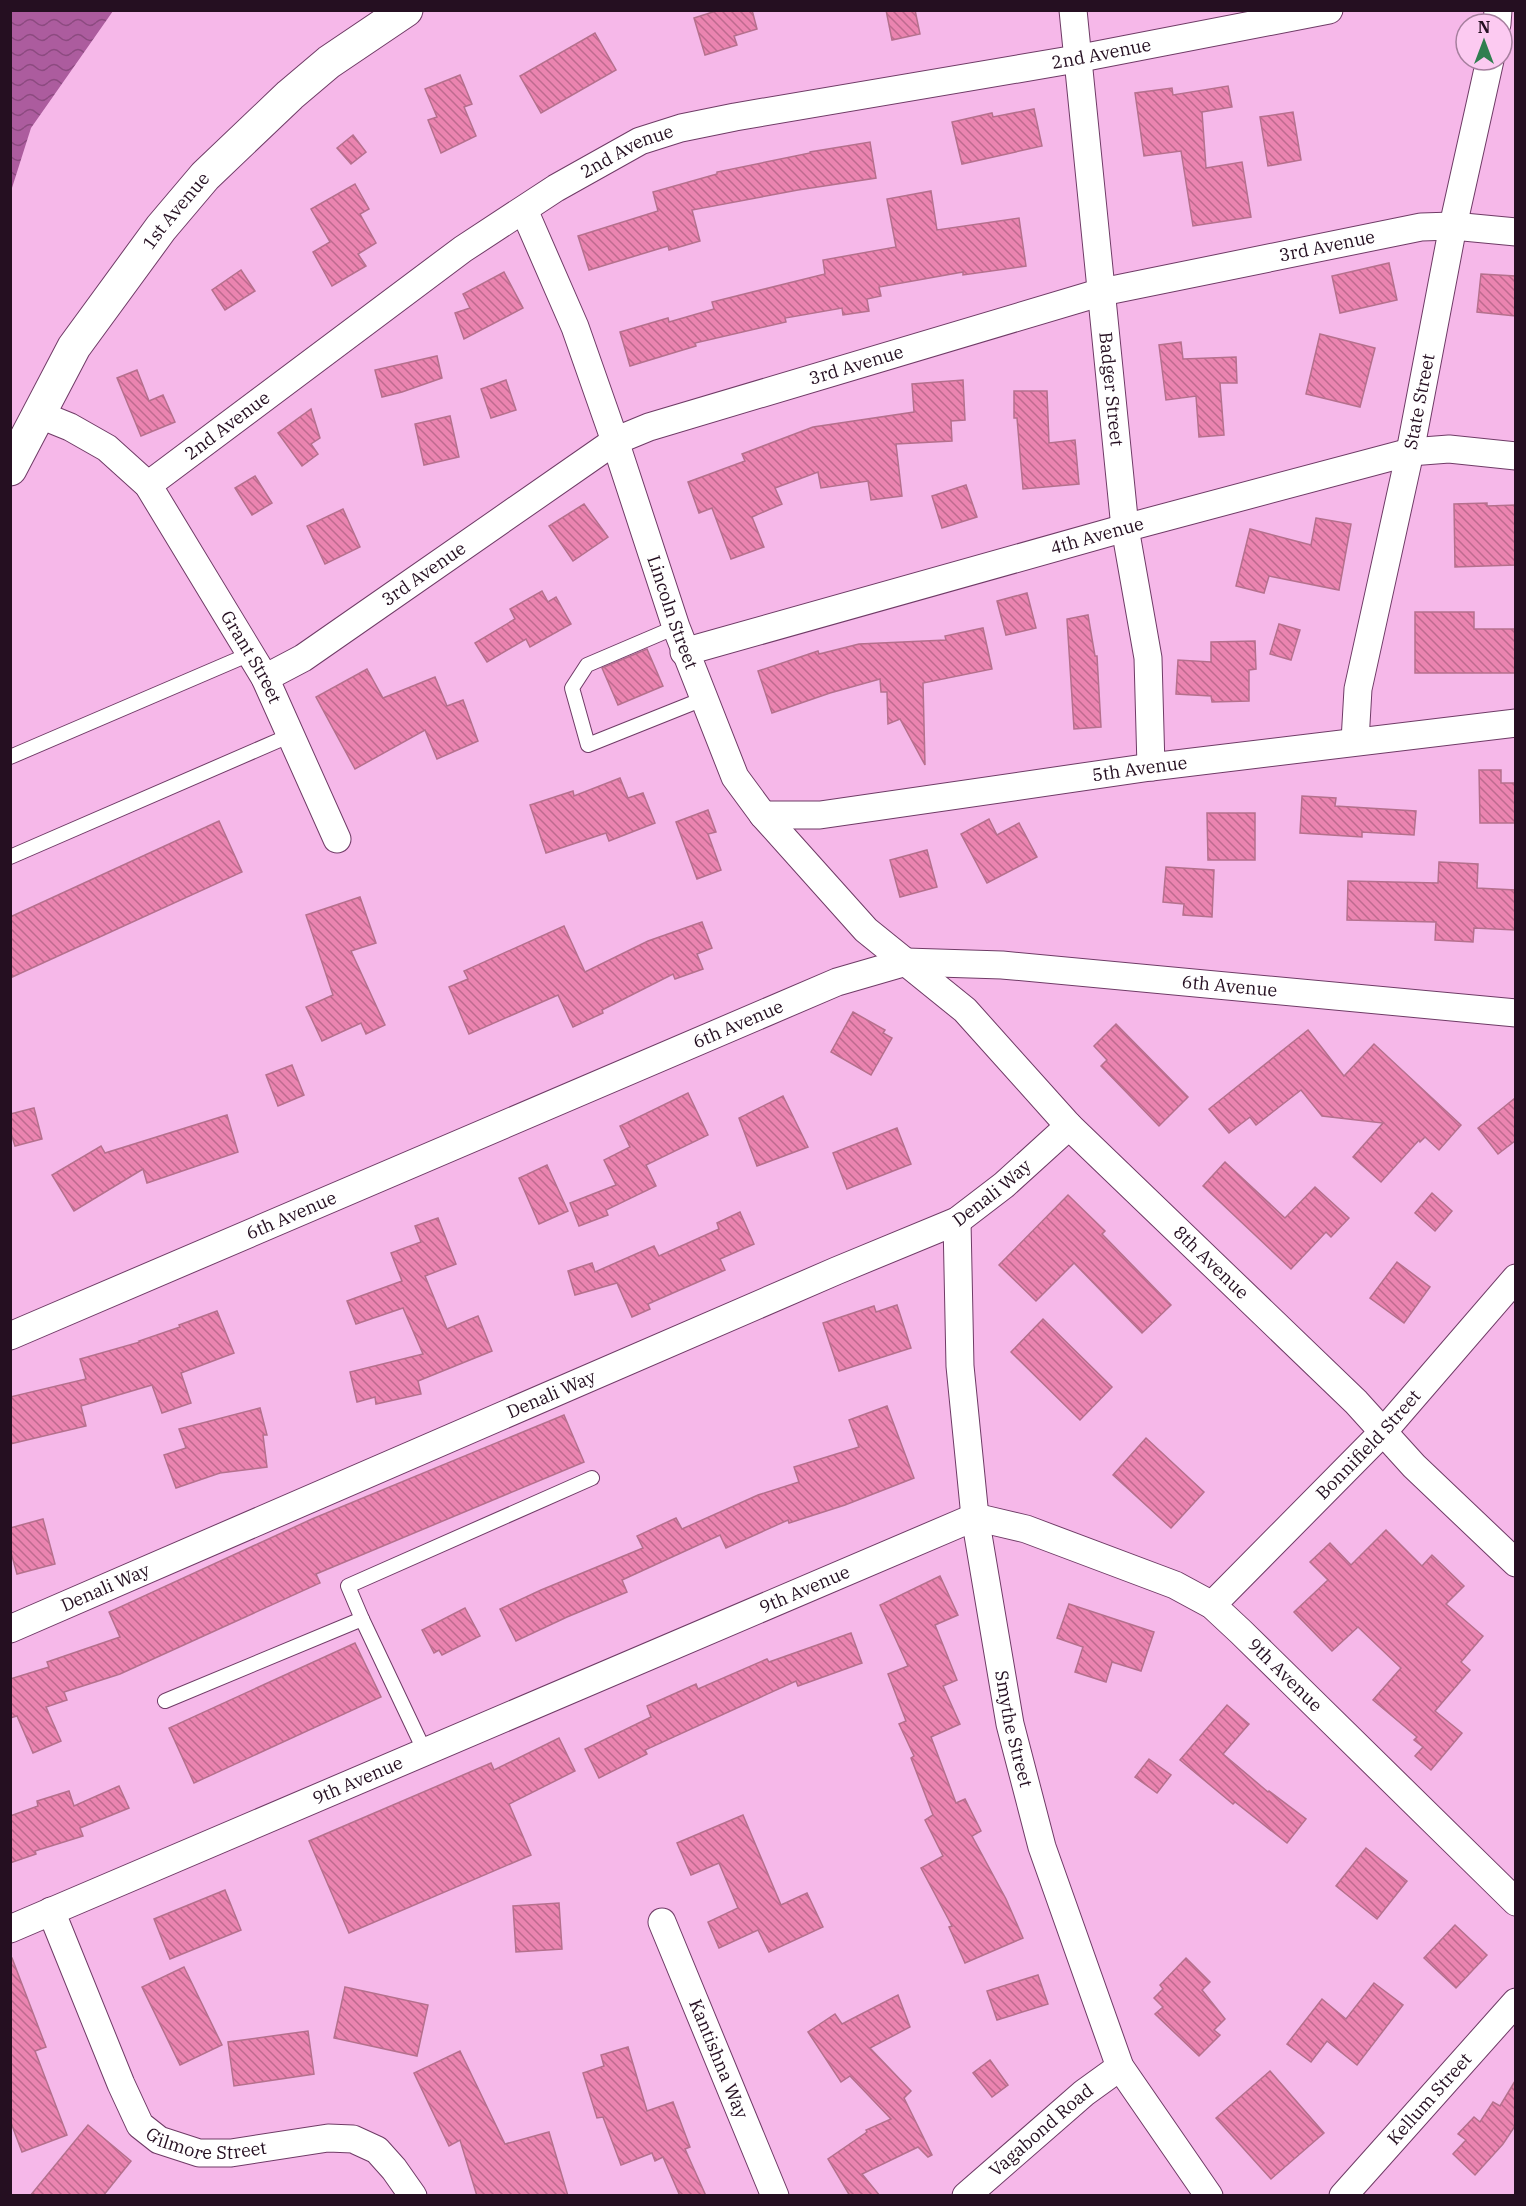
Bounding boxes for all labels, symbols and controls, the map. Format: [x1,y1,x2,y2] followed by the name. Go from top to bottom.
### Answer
[1454,12,1514,72] north arrow
[1478,17,1490,37] text: N
[1050,33,1153,74] street label: 2nd Avenue
[576,119,676,183] street label: 2nd Avenue
[137,167,214,254] street label: 1st Avenue
[1277,225,1377,267] street label: 3rd Avenue
[1094,331,1129,447] street label: Badger Street
[806,340,906,390] street label: 3rd Avenue
[1399,352,1439,452] street label: State Street
[180,386,274,465] street label: 2nd Avenue
[1048,512,1146,559] street label: 4th Avenue
[377,536,470,611] street label: 3rd Avenue
[642,552,703,672] street label: Lincoln Street
[216,606,287,707] street label: Grant Street
[1090,751,1189,786] street label: 5th Avenue
[1181,970,1278,1002] street label: 6th Avenue
[689,994,787,1053] street label: 6th Avenue
[948,1154,1036,1231] street label: Denali Way
[242,1186,340,1245] street label: 6th Avenue
[1169,1221,1254,1304] street label: 8th Avenue
[503,1364,599,1423] street label: Denali Way
[1311,1385,1426,1504] street label: Bonnifield Street
[57,1558,154,1617] street label: Denali Way
[756,1560,853,1619] street label: 9th Avenue
[1243,1633,1327,1717] street label: 9th Avenue
[990,1668,1038,1790] street label: Smythe Street
[309,1751,406,1810] street label: 9th Avenue
[684,1996,754,2122] street label: Kantishna Way
[1382,2048,1476,2150] street label: Kellum Street
[984,2078,1098,2181] street label: Vagabond Road
[141,2122,268,2165] street label: Gilmore Street

